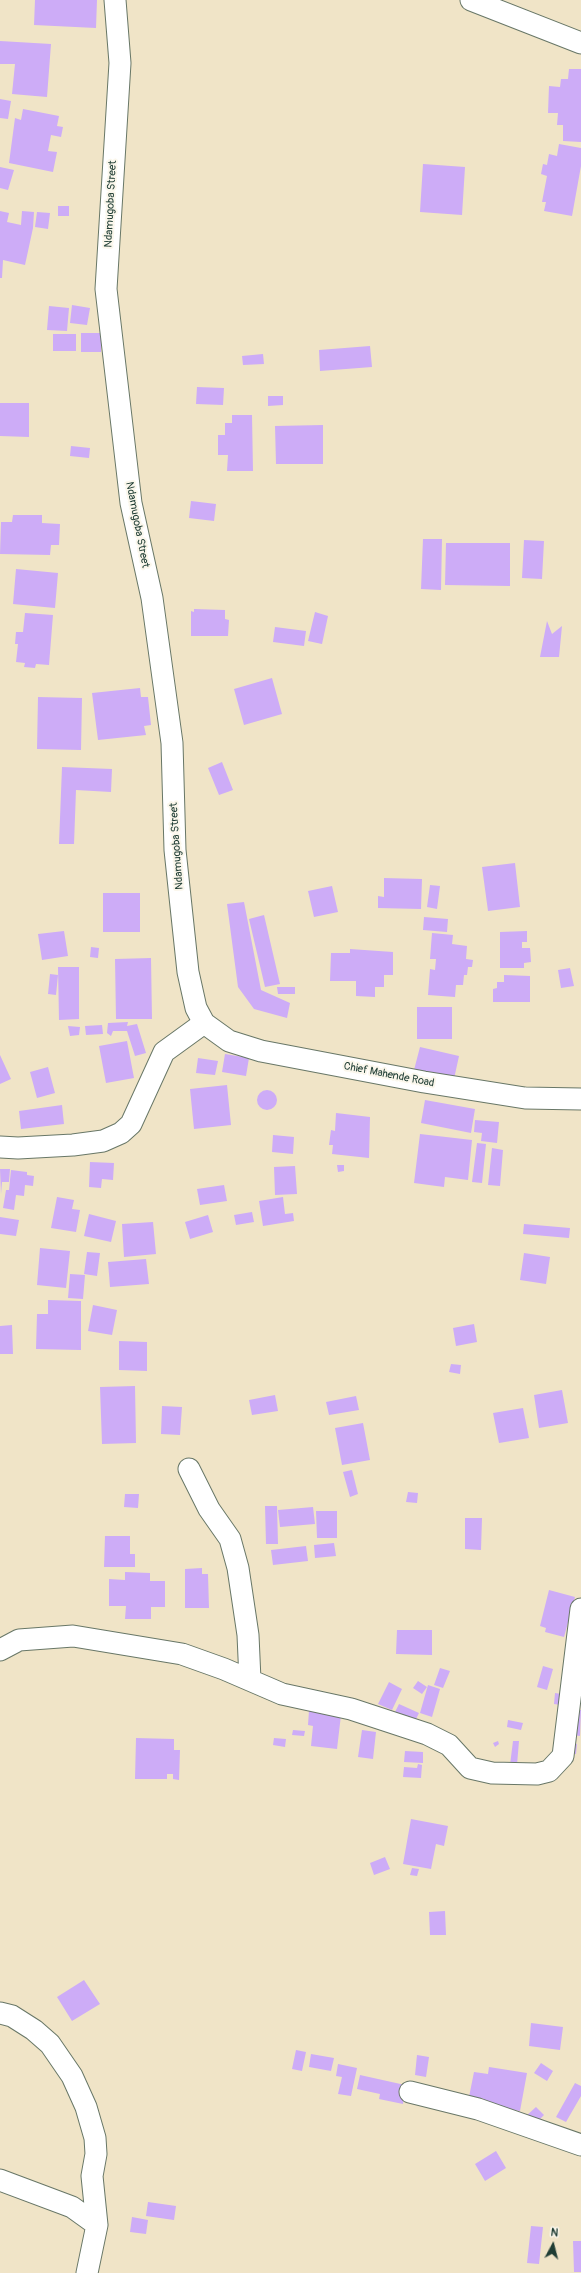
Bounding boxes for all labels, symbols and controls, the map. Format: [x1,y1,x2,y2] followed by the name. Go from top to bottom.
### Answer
[102,160,120,248] street label: Ndamugoba Street
[122,481,152,569] street label: Ndamugoba Street
[167,802,187,890] street label: Ndamugoba Street
[343,1060,435,1090] street label: Chief Mahende Road
[533,2225,573,2265] north arrow
[550,2226,559,2239] text: N

